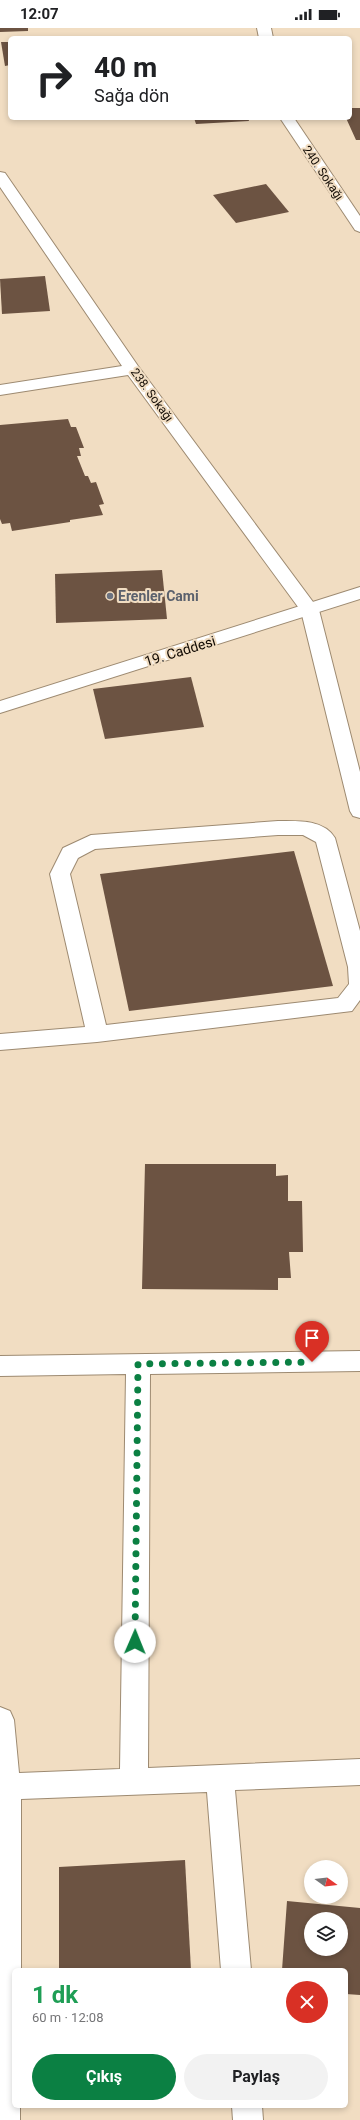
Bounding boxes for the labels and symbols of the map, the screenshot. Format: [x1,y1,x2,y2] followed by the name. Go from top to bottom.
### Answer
[300,143,346,203] street label: 240. Sokağı
[128,366,176,424] street label: 238. Sokağı
[118,588,199,604] place label: Erenler Cami
[105,591,115,601] marker: Erenler Cami
[143,633,217,669] street label: 19. Caddesi
[295,1321,329,1362] pin
[114,1621,156,1663] position arrow
[304,1860,348,1904] north arrow

